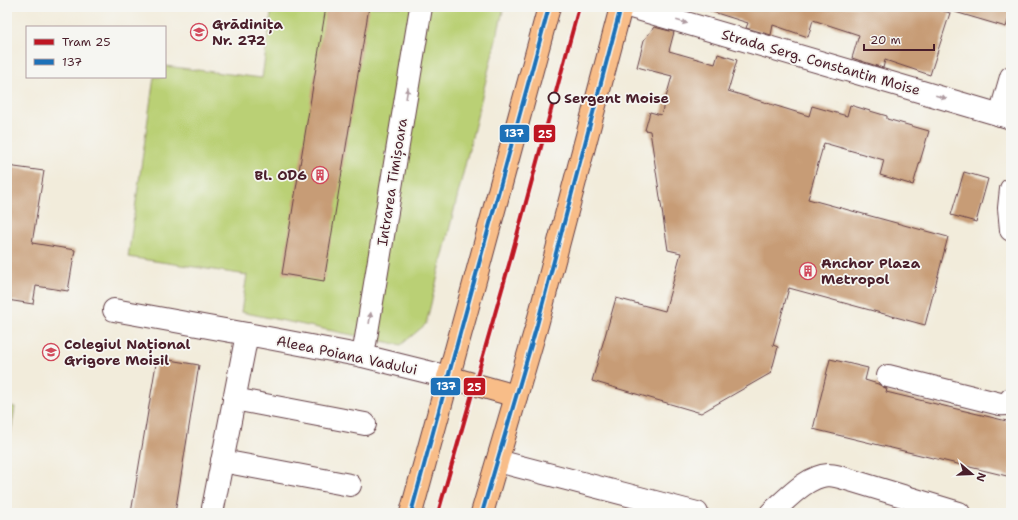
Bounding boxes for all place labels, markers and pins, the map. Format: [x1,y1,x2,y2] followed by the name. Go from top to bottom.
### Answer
[212,15,283,49] place label: Grădinița Nr. 272
[189,22,209,42] school or university icon: Grădinița Nr. 272
[564,89,669,107] place label: Sergent Moise
[547,91,561,105] marker: Sergent Moise
[310,165,330,185] building icon: Bl. OD6
[255,166,307,184] place label: Bl. OD6
[821,254,921,288] place label: Anchor Plaza Metropol
[798,261,818,281] building icon: Anchor Plaza Metropol
[64,335,191,369] place label: Colegiul Național Grigore Moisil
[41,342,61,362] school or university icon: Colegiul Național Grigore Moisil

